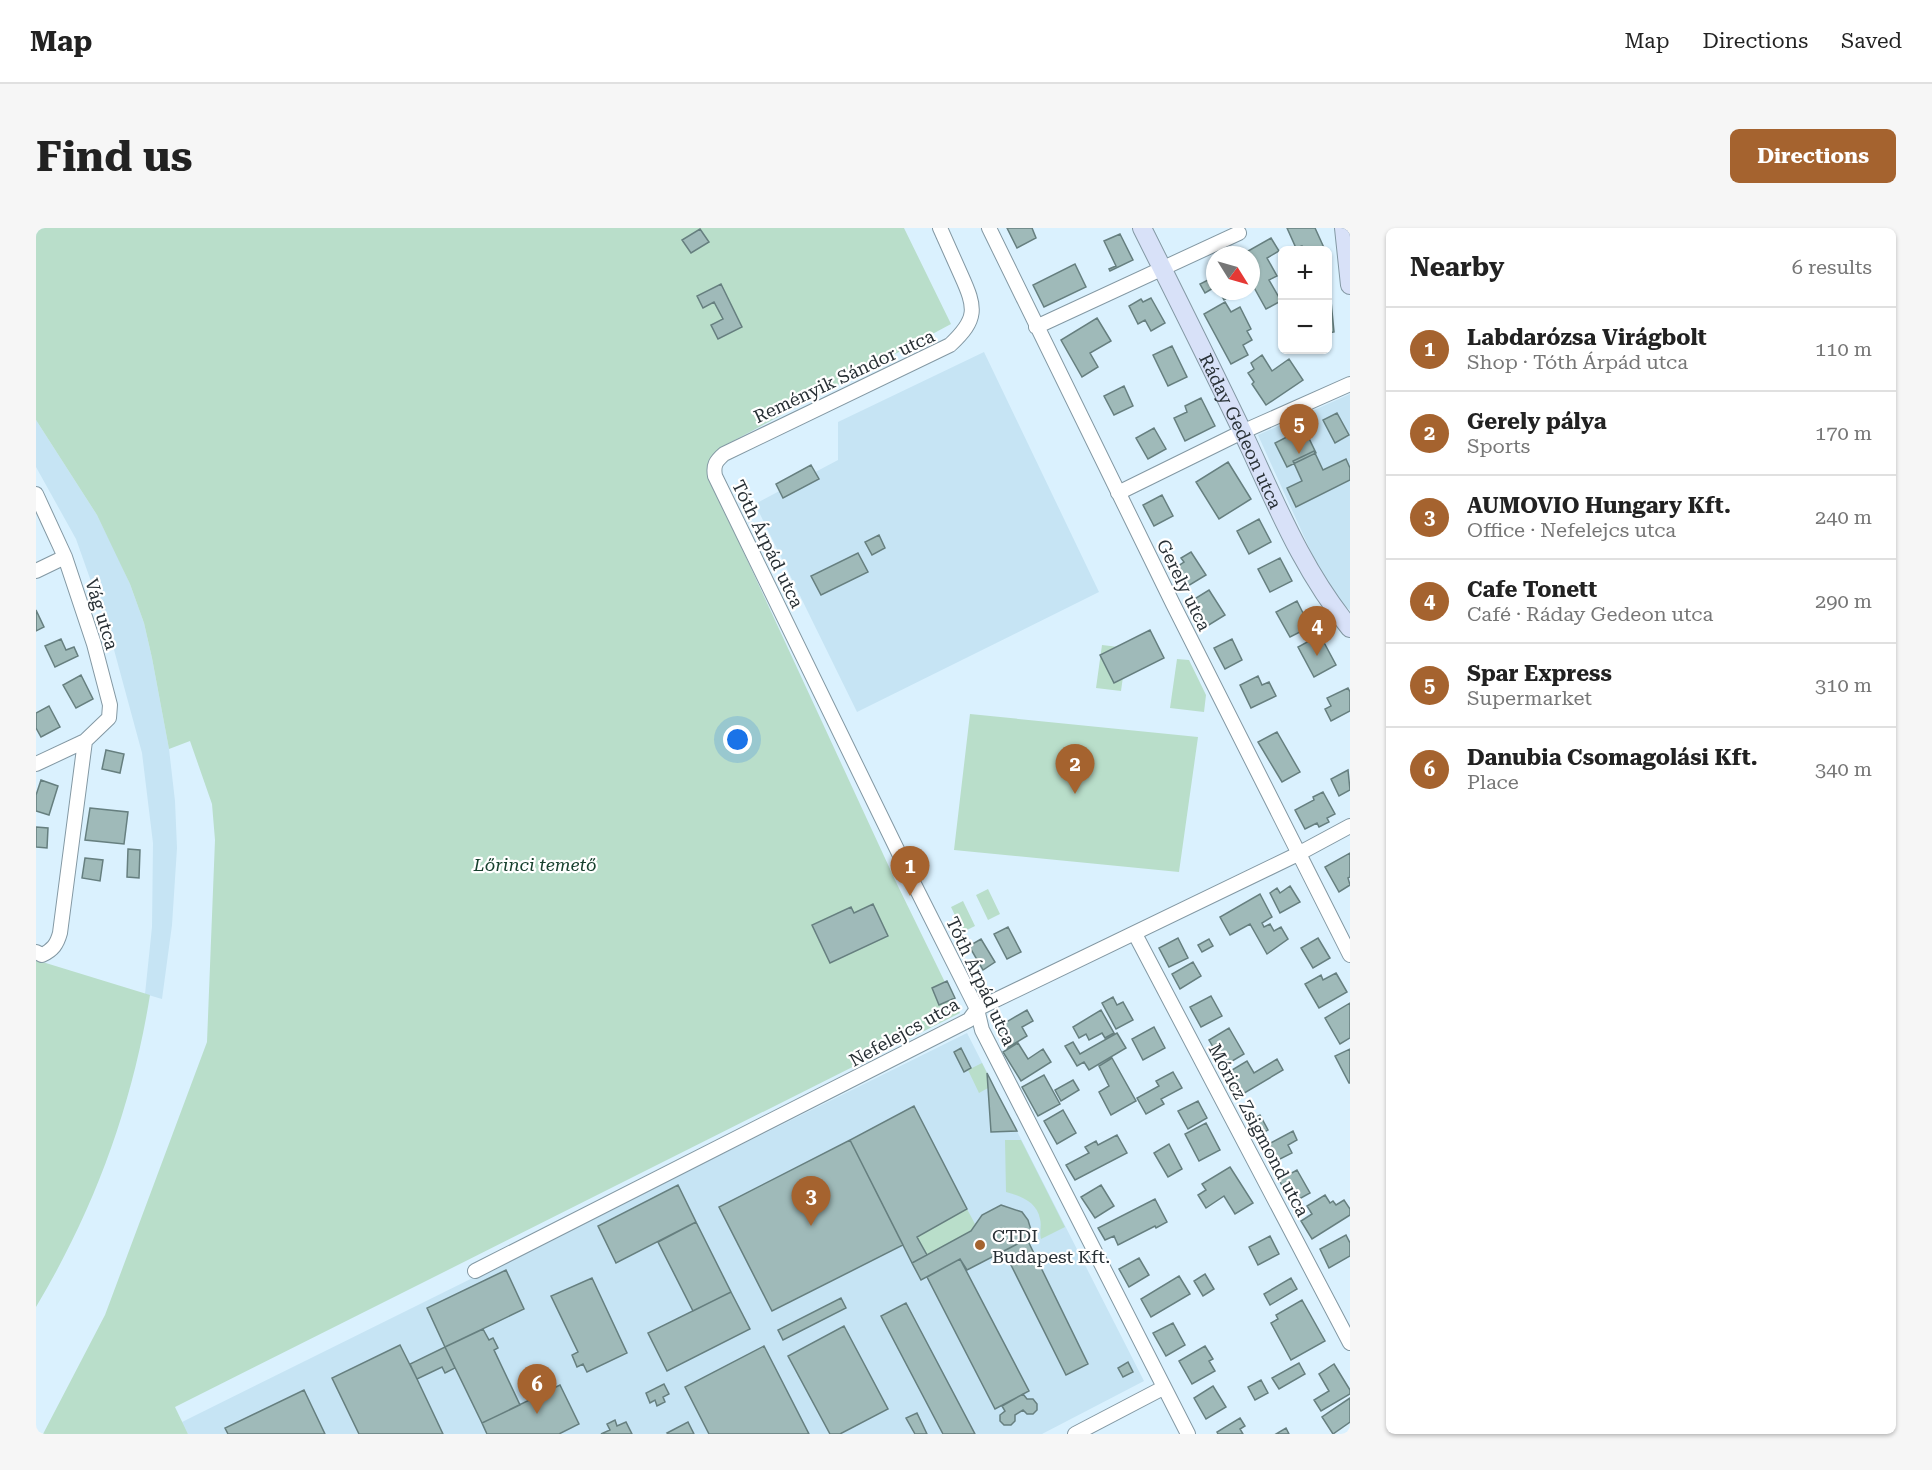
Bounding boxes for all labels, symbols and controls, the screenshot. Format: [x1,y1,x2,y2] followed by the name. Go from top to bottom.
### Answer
[30,25,92,58] text: Map
[1625,29,1669,53] text: Map
[1702,29,1808,53] text: Directions
[1841,29,1902,53] text: Saved
[1730,129,1896,183] button: Directions
[36,132,193,181] text: Find us
[1206,246,1260,300] north arrow
[1278,246,1332,354] map controls
[1278,246,1332,300] button: +
[1410,252,1504,282] text: Nearby
[1792,255,1872,279] text: 6 results
[1278,300,1332,354] button: −
[750,325,938,427] street label: Reményik Sándor utca
[1467,325,1707,350] text: Labdarózsa Virágbolt
[1424,337,1435,361] text: 1
[1815,337,1872,361] text: 110 m
[1196,350,1287,512] street label: Ráday Gedeon utca
[1467,350,1688,374] text: Shop · Tóth Árpád utca
[1280,404,1318,454] pin: 5
[1467,409,1607,434] text: Gerely pálya
[1424,421,1435,445] text: 2
[1815,421,1872,445] text: 170 m
[1467,434,1530,458] text: Sports
[728,477,808,612] street label: Tóth Árpád utca
[1467,493,1731,518] text: AUMOVIO Hungary Kft.
[1424,505,1435,529] text: 3
[1815,505,1872,529] text: 240 m
[1467,518,1676,542] text: Office · Nefelejcs utca
[1153,536,1215,635] street label: Gerely utca
[81,576,123,652] street label: Vág utca
[1467,577,1597,602] text: Cafe Tonett
[1424,589,1435,613] text: 4
[1815,589,1872,613] text: 290 m
[1467,602,1713,626] text: Café · Ráday Gedeon utca
[1298,606,1336,656] pin: 4
[1467,661,1612,686] text: Spar Express
[1424,673,1435,697] text: 5
[1815,673,1872,697] text: 310 m
[1467,686,1592,710] text: Supermarket
[723,725,752,754] your location
[1056,744,1094,794] pin: 2
[1467,745,1758,770] text: Danubia Csomagolási Kft.
[1424,757,1435,781] text: 6
[1815,757,1872,781] text: 340 m
[1467,770,1519,794] text: Place
[890,846,930,896] pin: 1
[472,854,597,875] park label: Lőrinci temető
[942,913,1020,1049] street label: Tóth Árpád utca
[845,993,963,1071] street label: Nefelejcs utca
[1204,1040,1314,1220] street label: Móricz Zsigmond utca
[792,1176,830,1226] pin: 3
[992,1225,1110,1267] place label: CTDI Budapest Kft.
[973,1238,987,1252] marker: CTDI Budapest Kft.
[518,1364,556,1414] pin: 6

